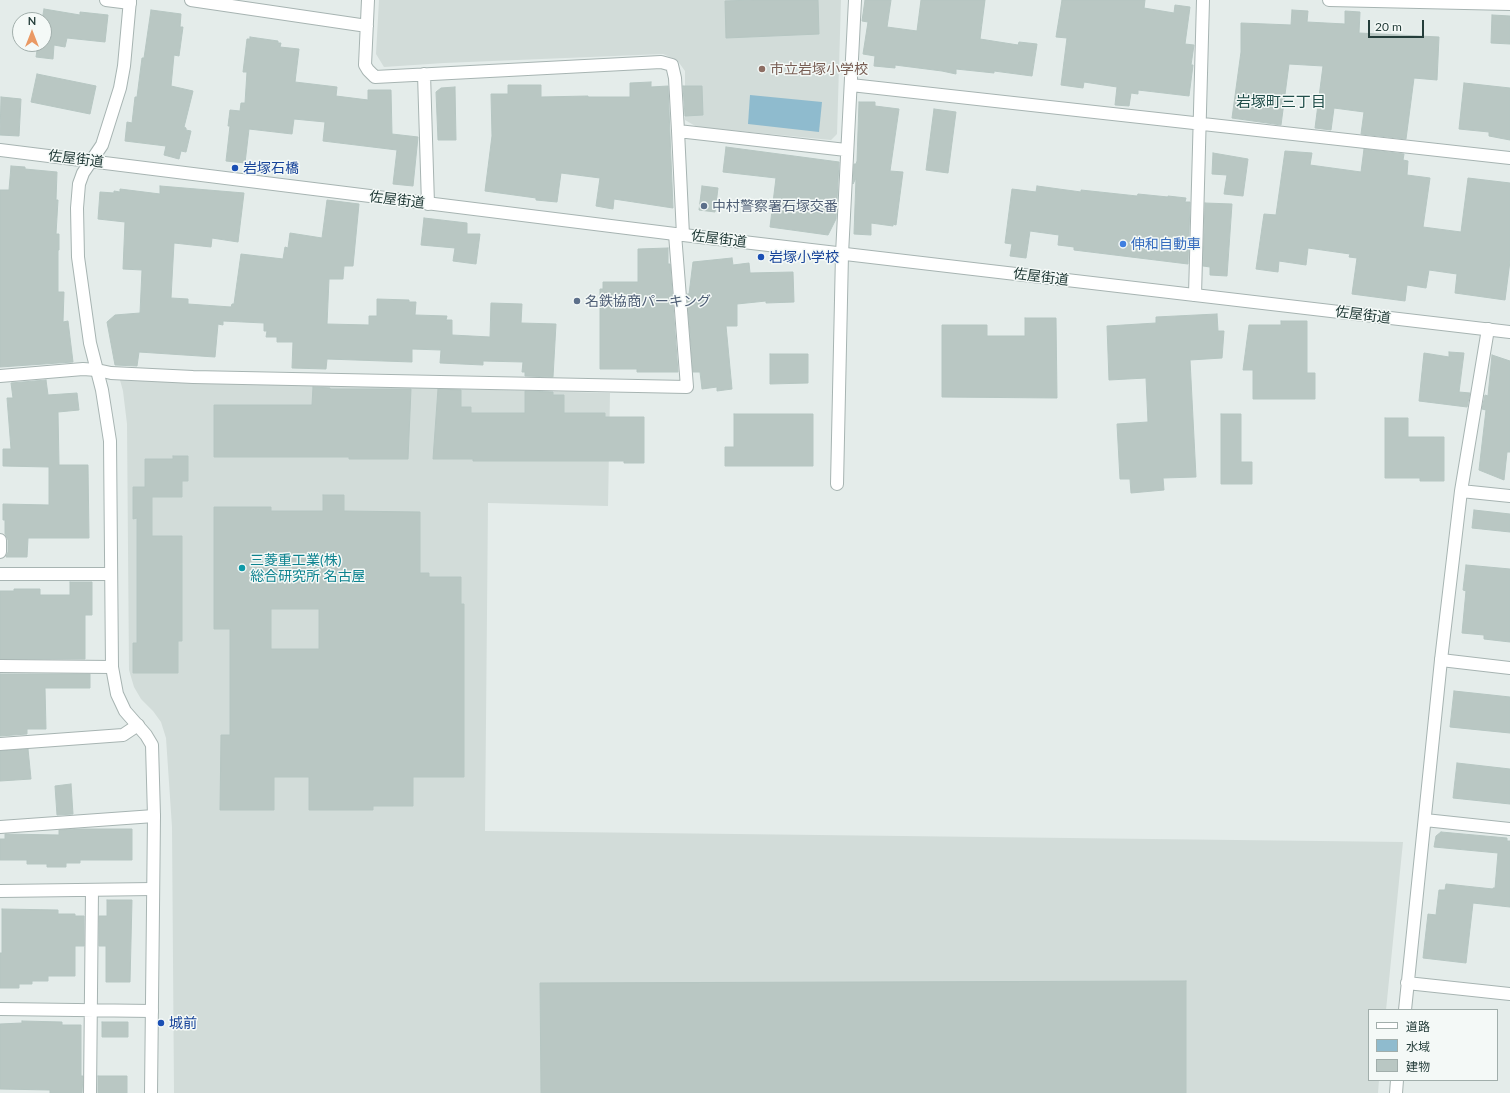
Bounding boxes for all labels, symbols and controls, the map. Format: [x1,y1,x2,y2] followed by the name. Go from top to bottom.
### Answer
[12,12,52,52] north arrow
[1370,12,1426,38] scale bar
[28,14,36,27] text: N
[1375,19,1402,34] text: 20 m
[770,61,868,77] place label: 市立岩塚小学校
[757,64,767,74] marker: 市立岩塚小学校
[1236,93,1326,111] district label: 岩塚町三丁目
[47,147,105,171] street label: 佐屋街道
[243,160,299,176] place label: 岩塚石橋
[230,163,240,173] marker: 岩塚石橋
[368,188,426,212] street label: 佐屋街道
[712,198,838,214] place label: 中村警察署石塚交番
[699,201,709,211] marker: 中村警察署石塚交番
[690,227,748,251] street label: 佐屋街道
[1131,236,1201,252] place label: 伸和自動車
[1118,239,1128,249] marker: 伸和自動車
[769,249,839,265] place label: 岩塚小学校
[756,252,766,262] marker: 岩塚小学校
[1012,265,1070,289] street label: 佐屋街道
[585,293,711,309] place label: 名鉄協商パーキング
[572,296,582,306] marker: 名鉄協商パーキング
[1334,303,1392,327] street label: 佐屋街道
[250,552,366,584] place label: 三菱重工業(株) 総合研究所 名古屋
[237,563,247,573] marker: 三菱重工業(株) 総合研究所 名古屋
[1368,1009,1498,1081] legend
[169,1015,197,1031] place label: 城前
[156,1018,166,1028] marker: 城前
[1406,1019,1430,1034] text: 道路
[1406,1039,1430,1054] text: 水域
[1406,1059,1430,1074] text: 建物

